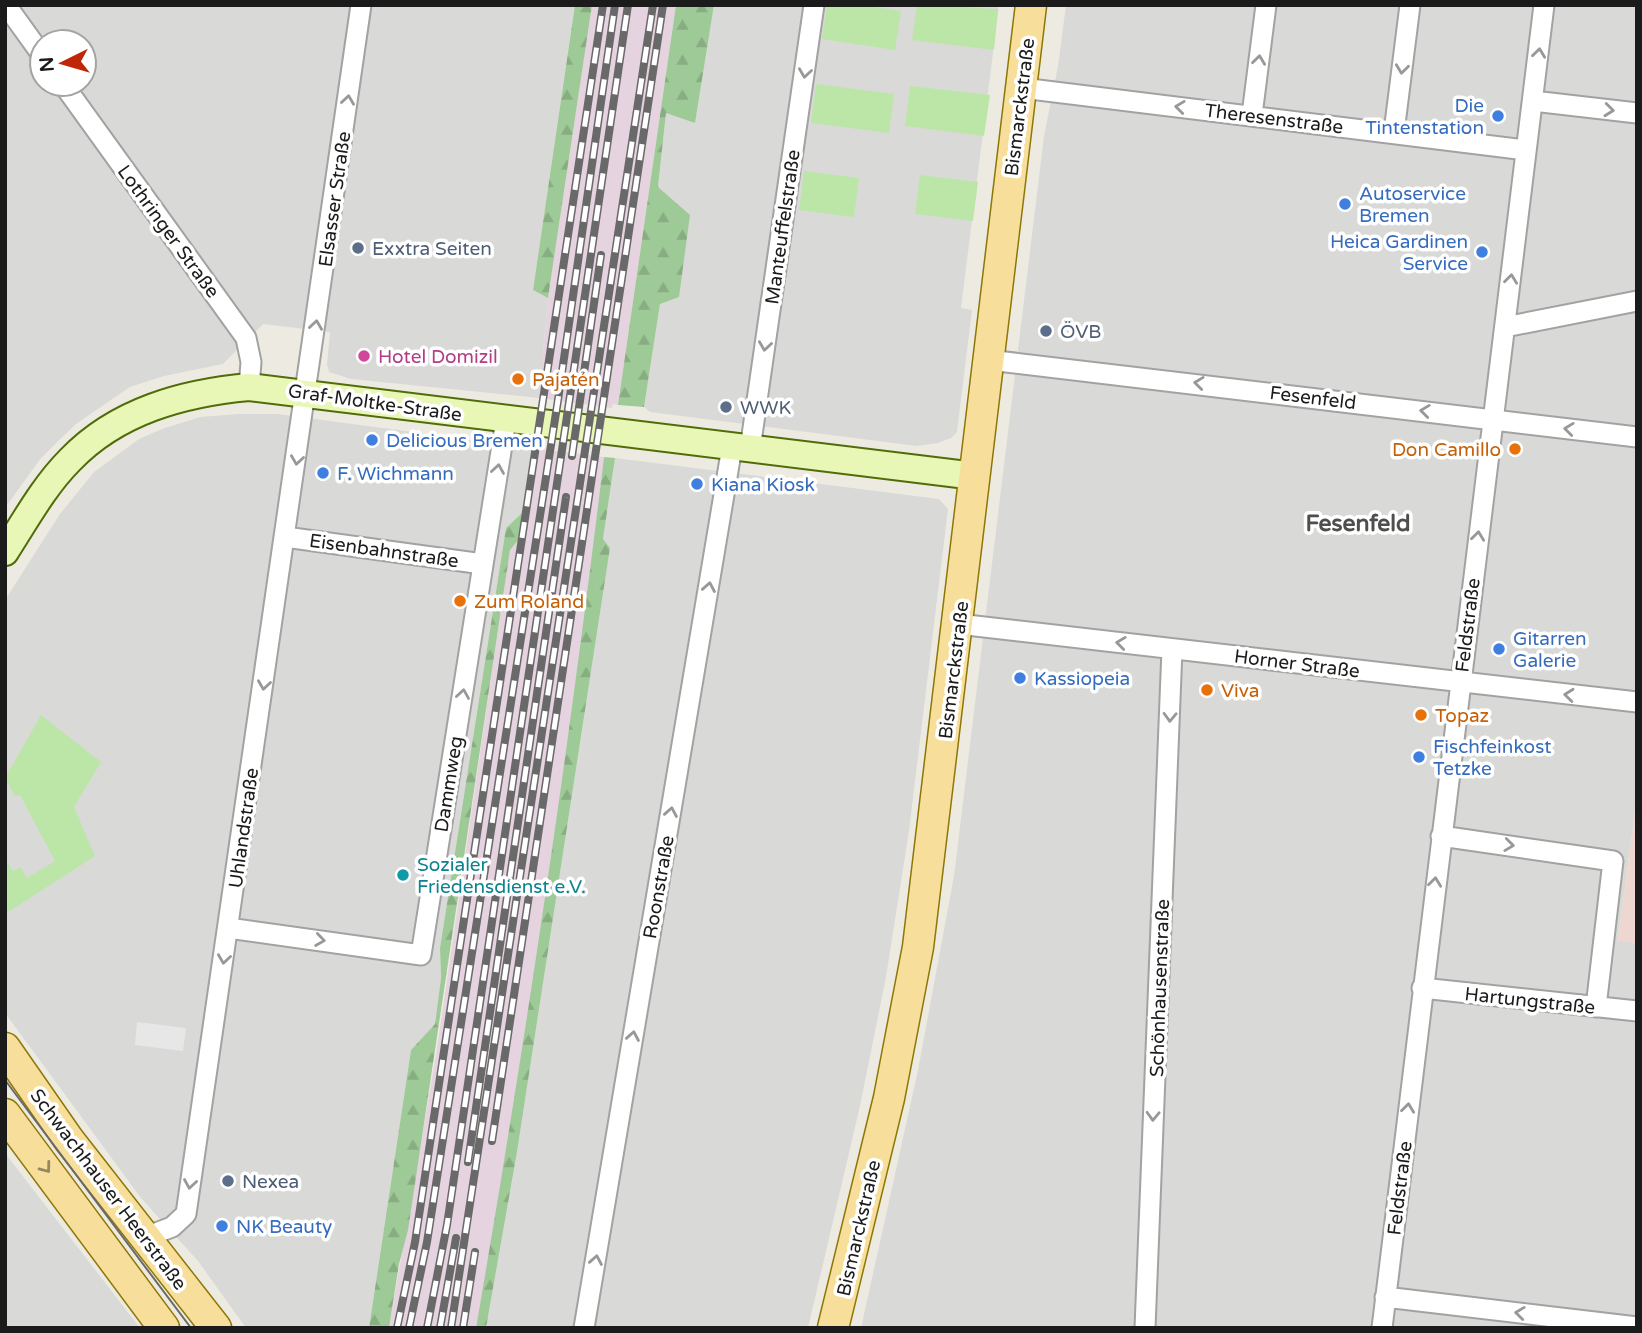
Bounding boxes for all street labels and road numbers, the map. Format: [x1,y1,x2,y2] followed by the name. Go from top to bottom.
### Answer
[1001,37,1039,177] street label: Bismarckstraße
[1203,100,1344,138] street label: Theresenstraße
[315,130,355,268] street label: Elsasser Straße
[761,148,805,306] street label: Manteuffelstraße
[113,161,224,302] street label: Lothringer Straße
[287,380,463,426] street label: Graf-Moltke-Straße
[1268,382,1357,414] street label: Fesenfeld
[308,530,460,572] street label: Eisenbahnstraße
[1451,577,1485,674] street label: Feldstraße
[935,600,973,740] street label: Bismarckstraße
[1233,645,1361,683] street label: Horner Straße
[431,734,467,834] street label: Dammweg
[225,767,263,890] street label: Uhlandstraße
[639,834,679,941] street label: Roonstraße
[1146,899,1174,1078] street label: Schönhausenstraße
[1463,983,1596,1019] street label: Hartungstraße
[25,1085,191,1294] street label: Schwachhauser Heerstraße
[1383,1140,1417,1237] street label: Feldstraße
[833,1158,885,1298] street label: Bismarckstraße

